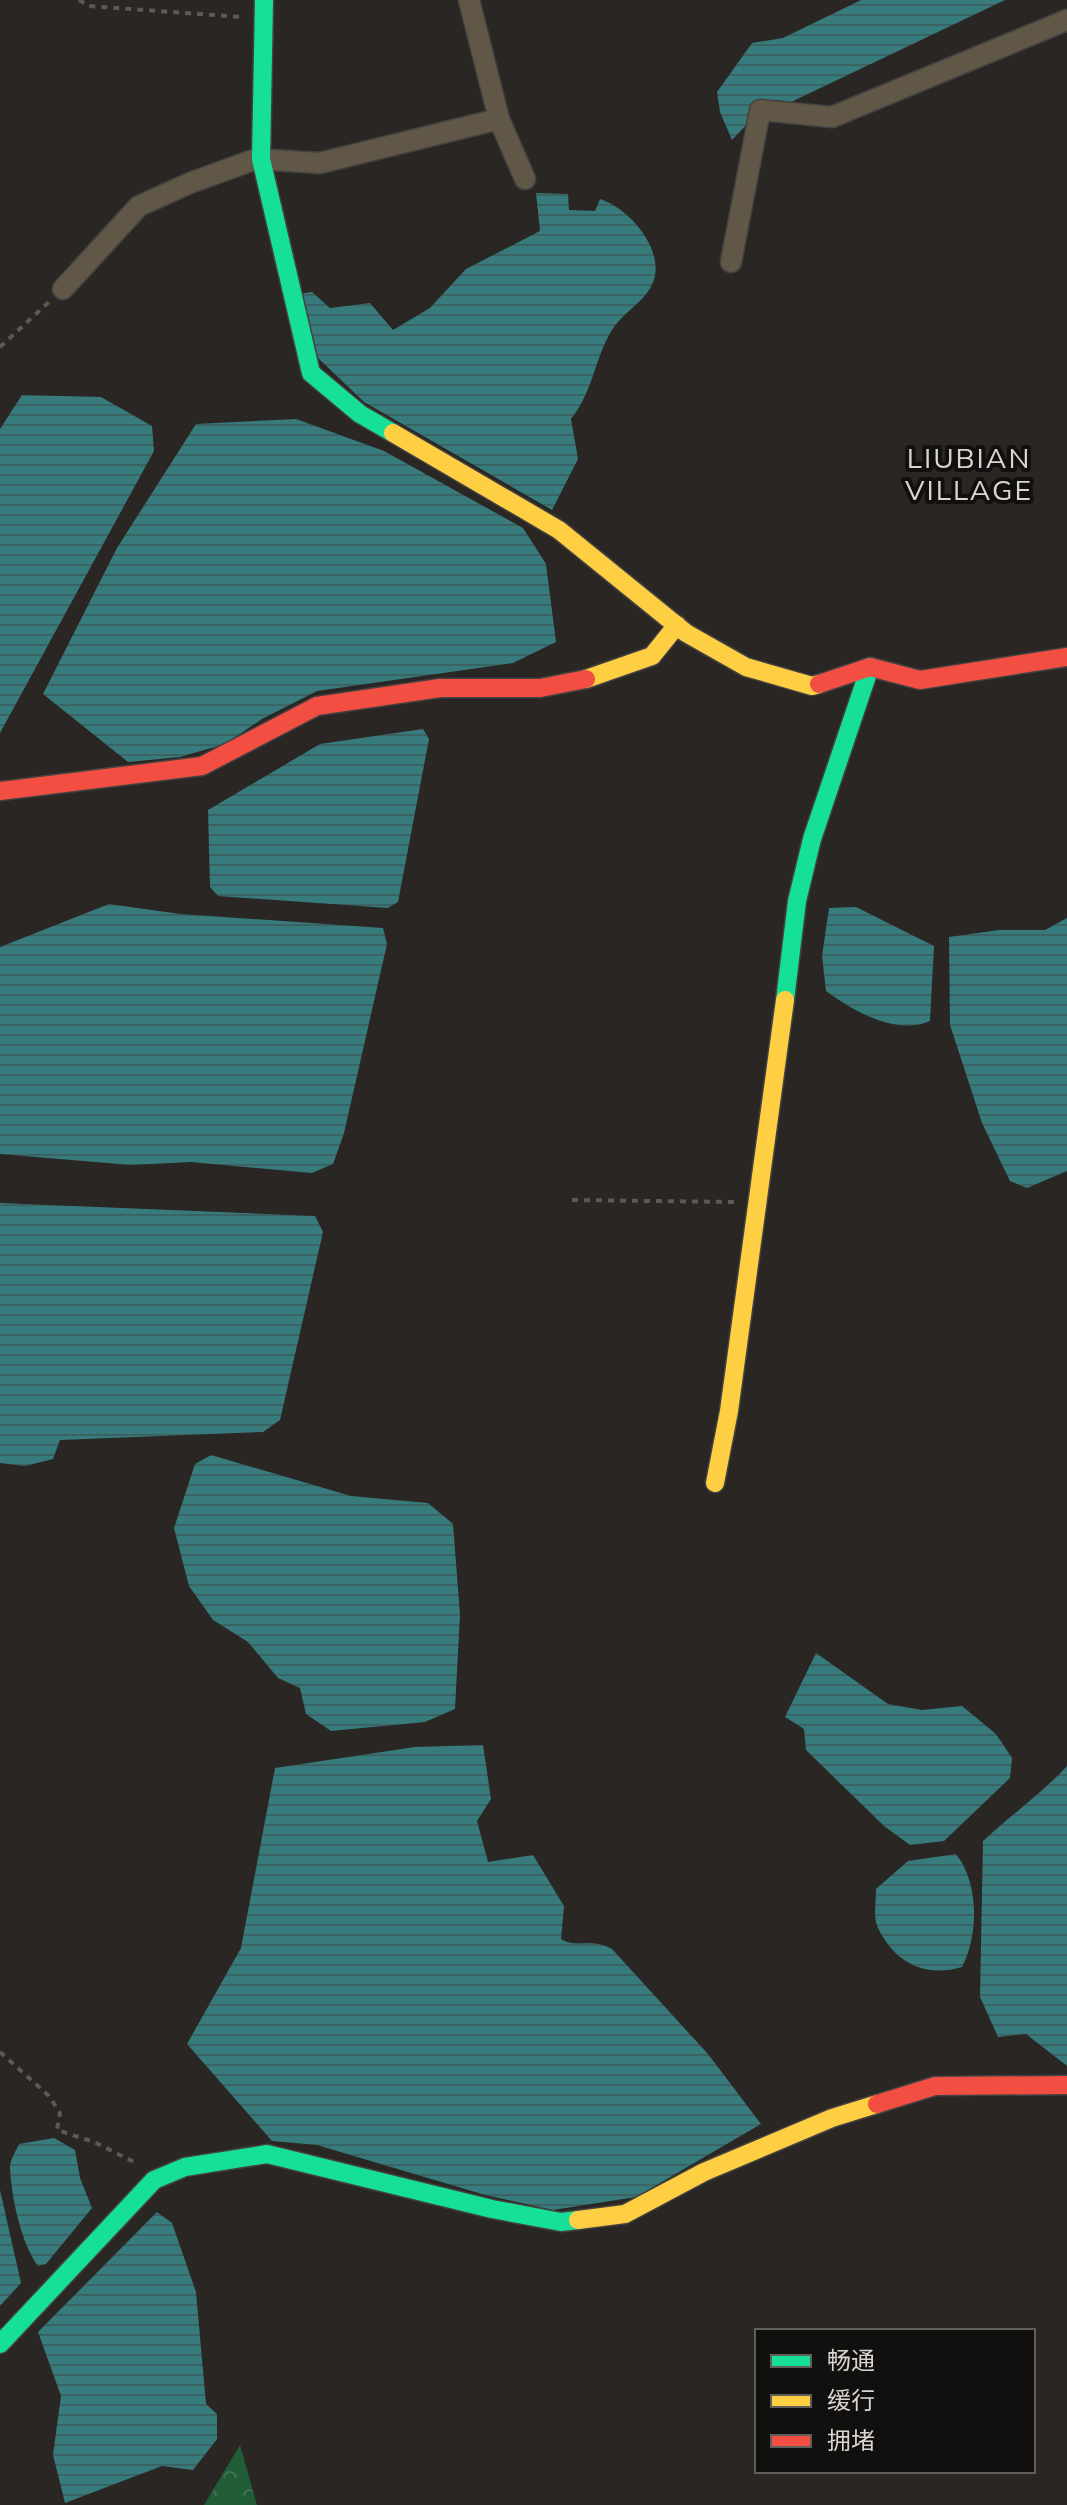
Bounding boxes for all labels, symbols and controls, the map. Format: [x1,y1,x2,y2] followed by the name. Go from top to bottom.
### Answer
[905,440,1033,507] district label: LIUBIAN VILLAGE
[755,2329,1035,2473] legend
[827,2345,875,2375] text: 畅通
[827,2385,875,2415] text: 缓行
[827,2425,875,2455] text: 拥堵

